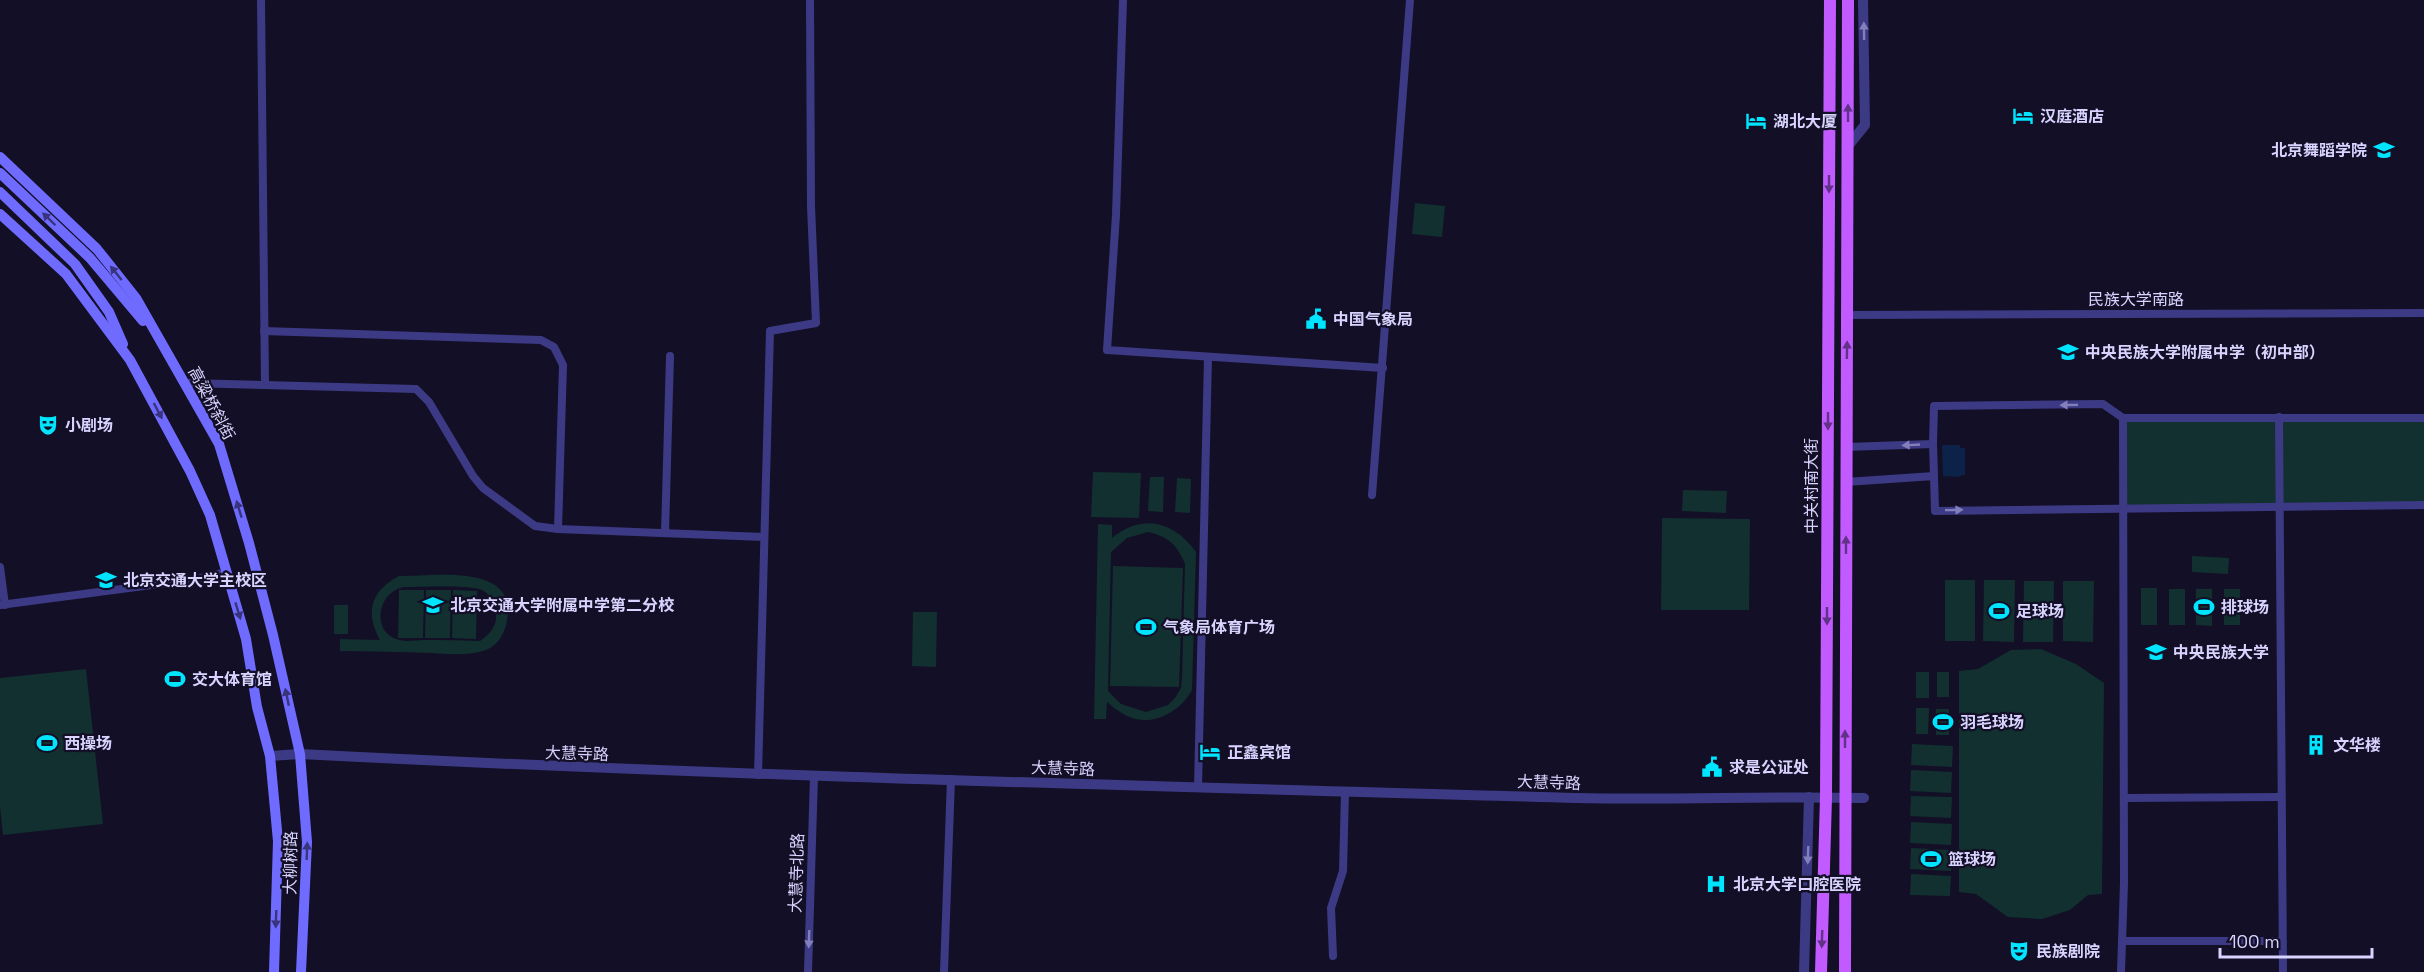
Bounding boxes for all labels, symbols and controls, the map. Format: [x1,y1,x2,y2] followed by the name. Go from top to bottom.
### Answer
[1859,22,1869,41] one-way arrow
[1843,103,1853,122] one-way arrow
[2011,104,2035,128] hotel icon: 汉庭酒店
[2040,106,2104,127] place label: 汉庭酒店
[1744,109,1768,133] hotel icon: 湖北大厦
[1773,111,1837,132] place label: 湖北大厦
[2372,138,2396,162] school or university icon: 北京舞蹈学院
[2271,140,2367,161] place label: 北京舞蹈学院
[1824,175,1834,194] one-way arrow
[41,212,56,226] one-way arrow
[110,266,123,281] one-way arrow
[2088,289,2184,310] street label: 民族大学南路
[1304,307,1328,331] public building icon: 中国气象局
[1333,309,1413,330] place label: 中国气象局
[1842,340,1852,359] one-way arrow
[2056,340,2080,364] school or university icon: 中央民族大学附属中学（初中部）
[2085,342,2325,363] place label: 中央民族大学附属中学（初中部）
[184,363,240,443] street label: 高粱桥斜街
[2060,400,2079,409] one-way arrow
[153,403,163,420] one-way arrow
[1823,412,1833,431] one-way arrow
[36,413,60,437] theatre icon: 小剧场
[65,415,113,436] place label: 小剧场
[1801,438,1822,534] street label: 中关村南大街
[1901,440,1920,449] one-way arrow
[233,500,243,518] one-way arrow
[1944,506,1963,515] one-way arrow
[1841,535,1851,554] one-way arrow
[94,568,118,592] school or university icon: 北京交通大学主校区
[123,570,267,591] place label: 北京交通大学主校区
[421,593,445,617] school or university icon: 北京交通大学附属中学第二分校
[450,595,675,616] place label: 北京交通大学附属中学第二分校
[2192,595,2216,619] sports icon: 排球场
[2221,597,2269,618] place label: 排球场
[1987,599,2011,623] sports icon: 足球场
[2016,601,2064,622] place label: 足球场
[234,602,243,620] one-way arrow
[1822,607,1832,626] one-way arrow
[1134,615,1158,639] sports icon: 气象局体育广场
[1163,617,1275,638] place label: 气象局体育广场
[2144,640,2168,664] school or university icon: 中央民族大学
[2173,642,2269,663] place label: 中央民族大学
[163,667,187,691] sports icon: 交大体育馆
[192,669,272,690] place label: 交大体育馆
[282,688,291,707] one-way arrow
[1931,710,1955,734] sports icon: 羽毛球场
[1960,712,2024,733] place label: 羽毛球场
[1840,730,1850,749] one-way arrow
[35,731,59,755] sports icon: 西操场
[64,733,112,754] place label: 西操场
[2304,733,2328,757] building icon: 文华楼
[2333,735,2381,756] place label: 文华楼
[1198,740,1222,764] hotel icon: 正鑫宾馆
[545,742,609,765] street label: 大慧寺路
[1227,742,1291,763] place label: 正鑫宾馆
[1700,755,1724,779] public building icon: 求是公证处
[1031,757,1095,780] street label: 大慧寺路
[1729,757,1809,778] place label: 求是公证处
[1517,771,1581,794] street label: 大慧寺路
[279,831,302,895] street label: 大柳树路
[785,833,808,913] street label: 大慧寺北路
[302,841,311,860] one-way arrow
[1803,846,1812,865] one-way arrow
[1919,847,1943,871] sports icon: 篮球场
[1948,849,1996,870] place label: 篮球场
[1704,872,1728,896] hospital icon: 北京大学口腔医院
[1733,874,1861,895] place label: 北京大学口腔医院
[271,910,280,929] one-way arrow
[2220,921,2372,959] scale bar
[805,929,814,948] one-way arrow
[1817,930,1827,949] one-way arrow
[2229,930,2280,953] text: 100 m
[2007,939,2031,963] theatre icon: 民族剧院
[2036,941,2100,962] place label: 民族剧院

